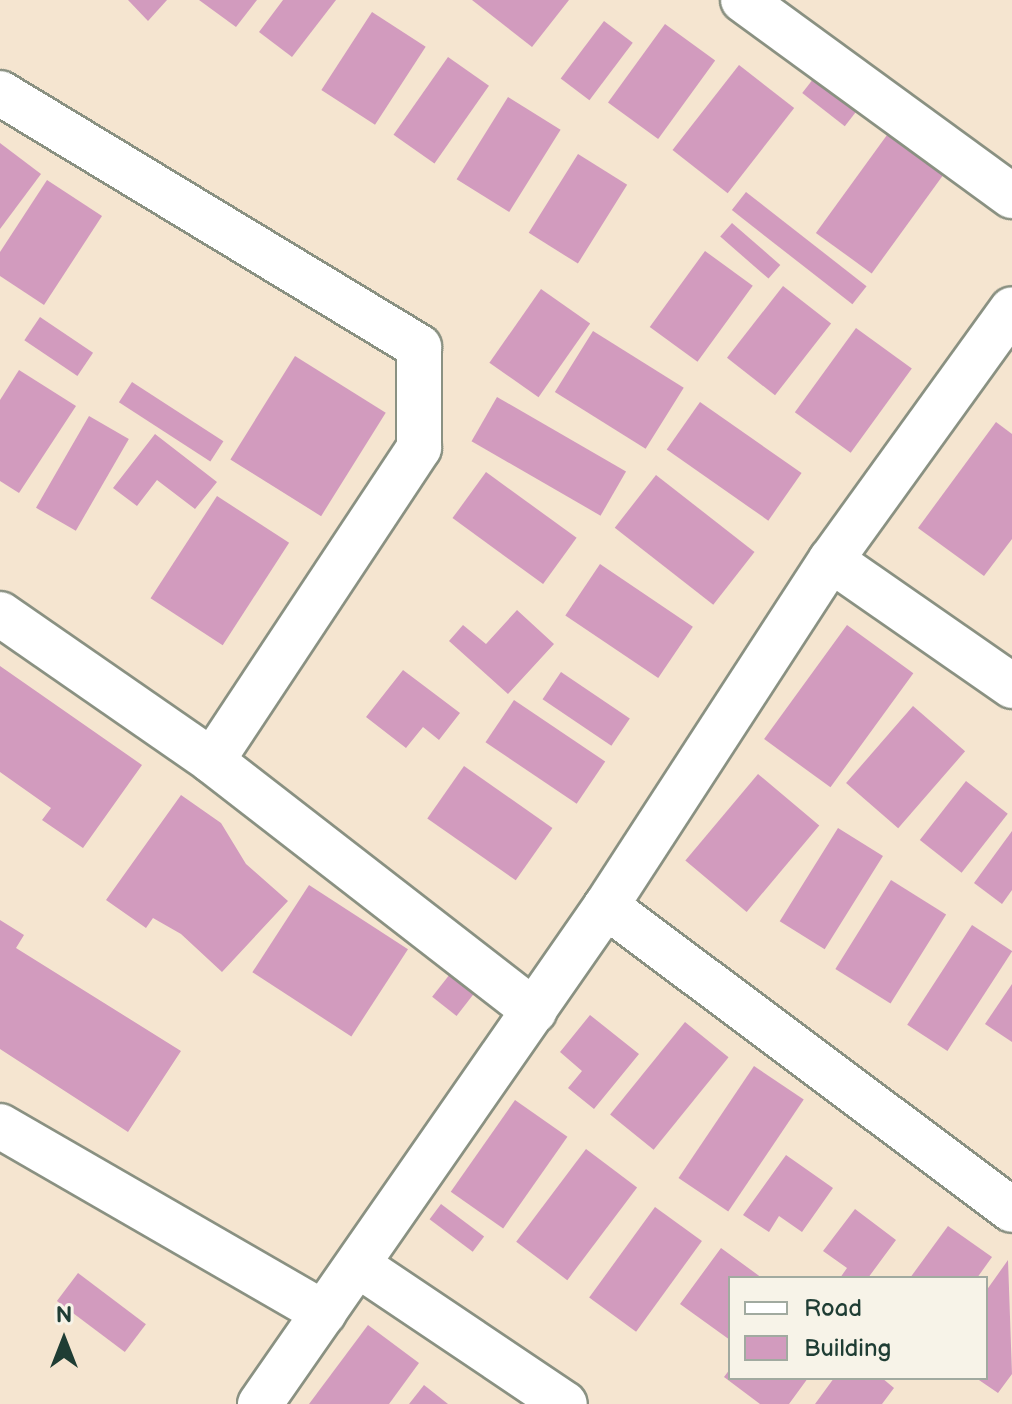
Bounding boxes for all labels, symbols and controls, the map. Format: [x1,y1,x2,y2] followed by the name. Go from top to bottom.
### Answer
[728,1276,988,1380] legend
[804,1294,862,1323] text: Road
[24,1300,104,1380] north arrow
[56,1302,72,1329] text: N
[804,1334,891,1363] text: Building

